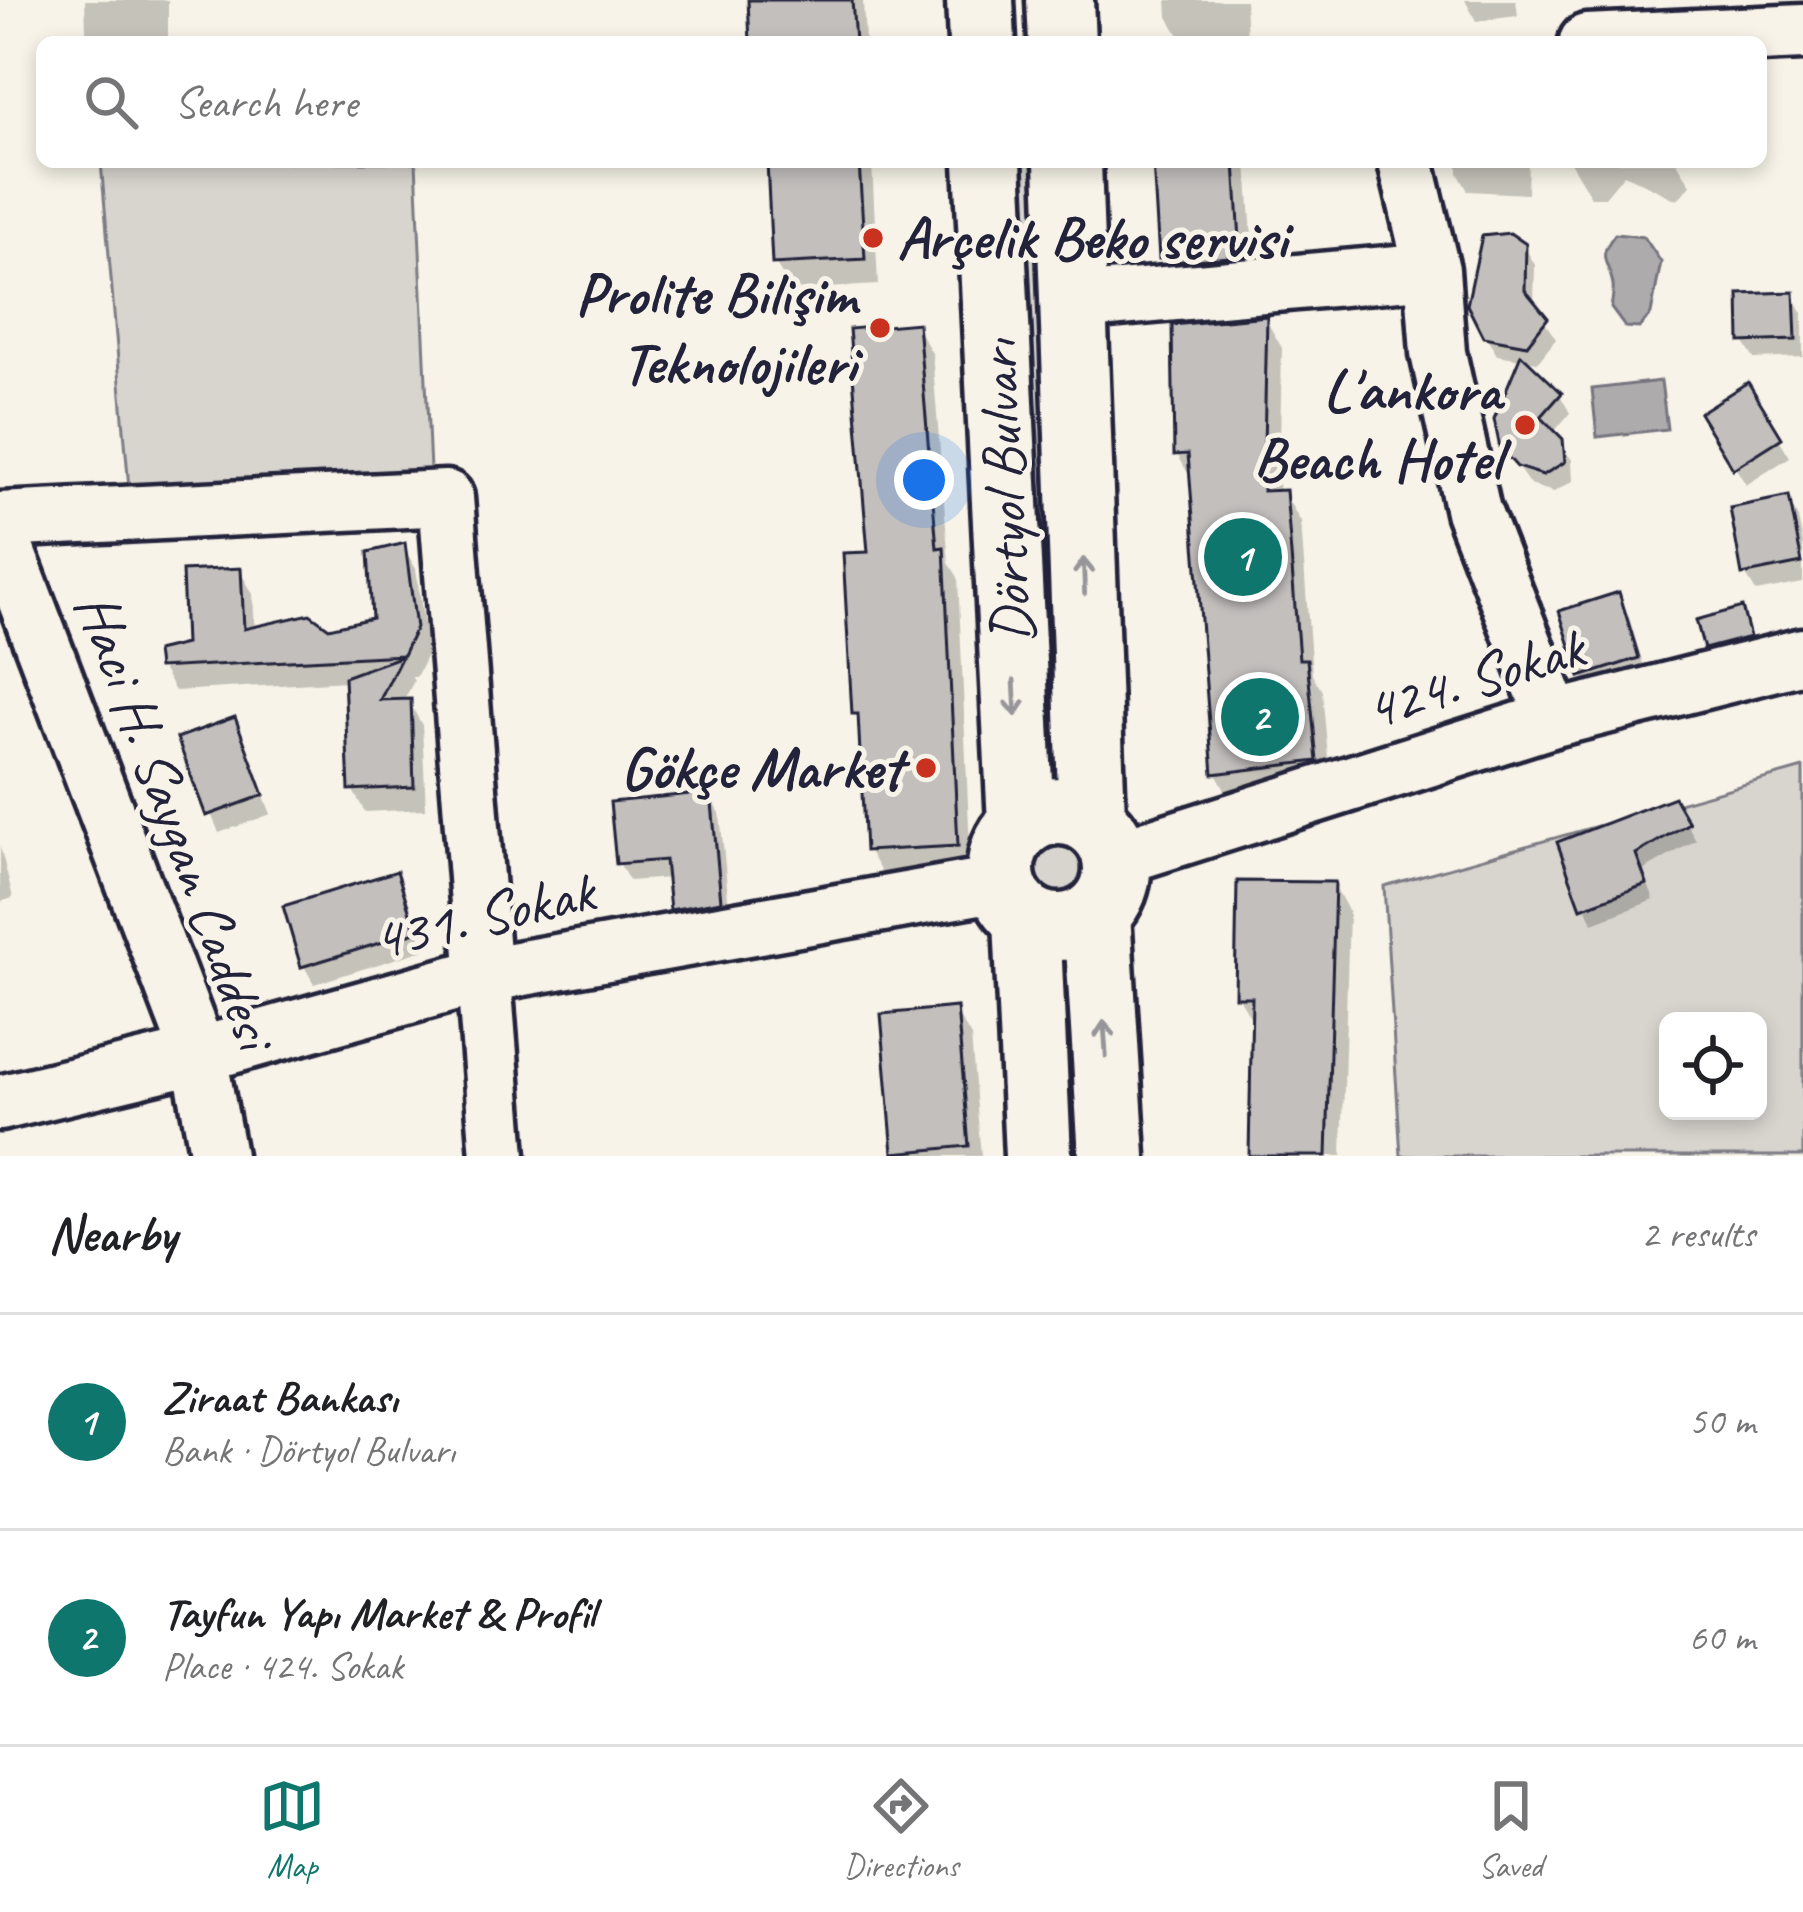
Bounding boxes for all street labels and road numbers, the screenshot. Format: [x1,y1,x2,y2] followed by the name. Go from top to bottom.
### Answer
[958,335,1050,646] street label: Dörtyol Bulvarı
[58,582,296,1065] street label: Haci H. Saygan Caddesi
[1355,608,1597,747] street label: 424. Sokak
[365,852,605,977] street label: 431. Sokak

